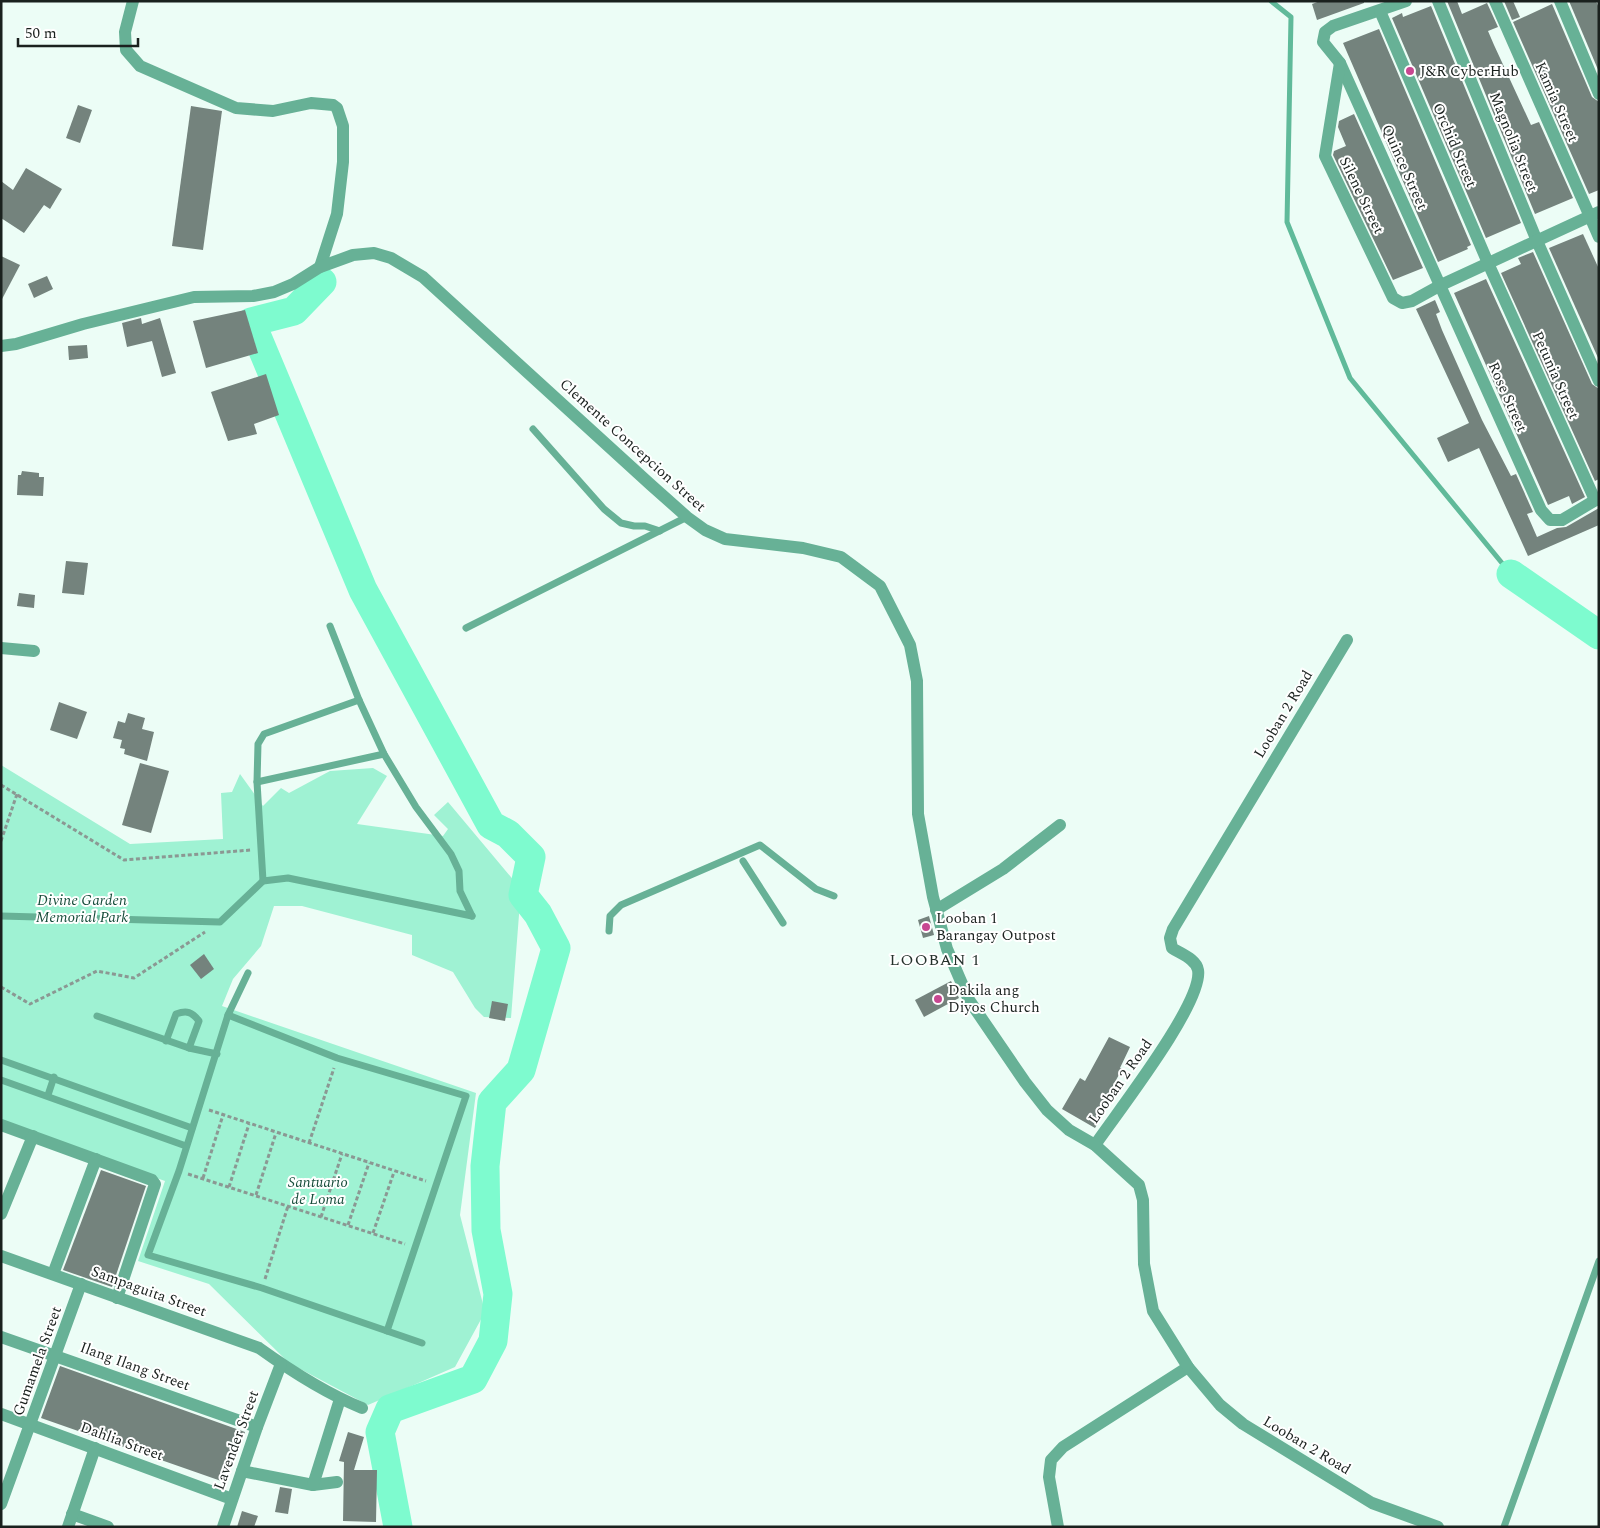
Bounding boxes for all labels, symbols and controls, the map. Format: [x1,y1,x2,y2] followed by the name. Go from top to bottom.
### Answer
[18,15,138,47] scale bar
[25,22,57,45] text: 50 m
[1529,58,1584,146] street label: Kamia Street
[1420,60,1519,83] place label: J&R CyberHub
[1404,65,1416,77] marker: J&R CyberHub
[1483,89,1544,196] street label: Magnolia Street
[1426,99,1483,191] street label: Orchid Street
[1375,121,1434,214] street label: Quince Street
[1333,153,1390,238] street label: Silene Street
[1526,328,1585,423] street label: Petunia Street
[1482,358,1533,436] street label: Rose Street
[554,373,711,518] street label: Clemente Concepcion Street
[1248,666,1319,763] street label: Looban 2 Road
[36,889,128,929] park label: Divine Garden Memorial Park
[936,907,1056,947] place label: Looban 1 Barangay Outpost
[920,921,932,933] marker: Looban 1 Barangay Outpost
[889,948,981,972] district label: LOOBAN 1
[948,979,1040,1019] place label: Dakila ang Diyos Church
[932,993,944,1005] marker: Dakila ang Diyos Church
[1083,1034,1158,1128] street label: Looban 2 Road
[288,1171,348,1211] park label: Santuario de Loma
[88,1260,210,1323] street label: Sampaguita Street
[7,1303,68,1419] street label: Gumamela Street
[77,1336,193,1397] street label: Ilang Ilang Street
[208,1387,265,1493] street label: Lavender Street
[1258,1410,1355,1481] street label: Looban 2 Road
[77,1416,167,1467] street label: Dahlia Street

